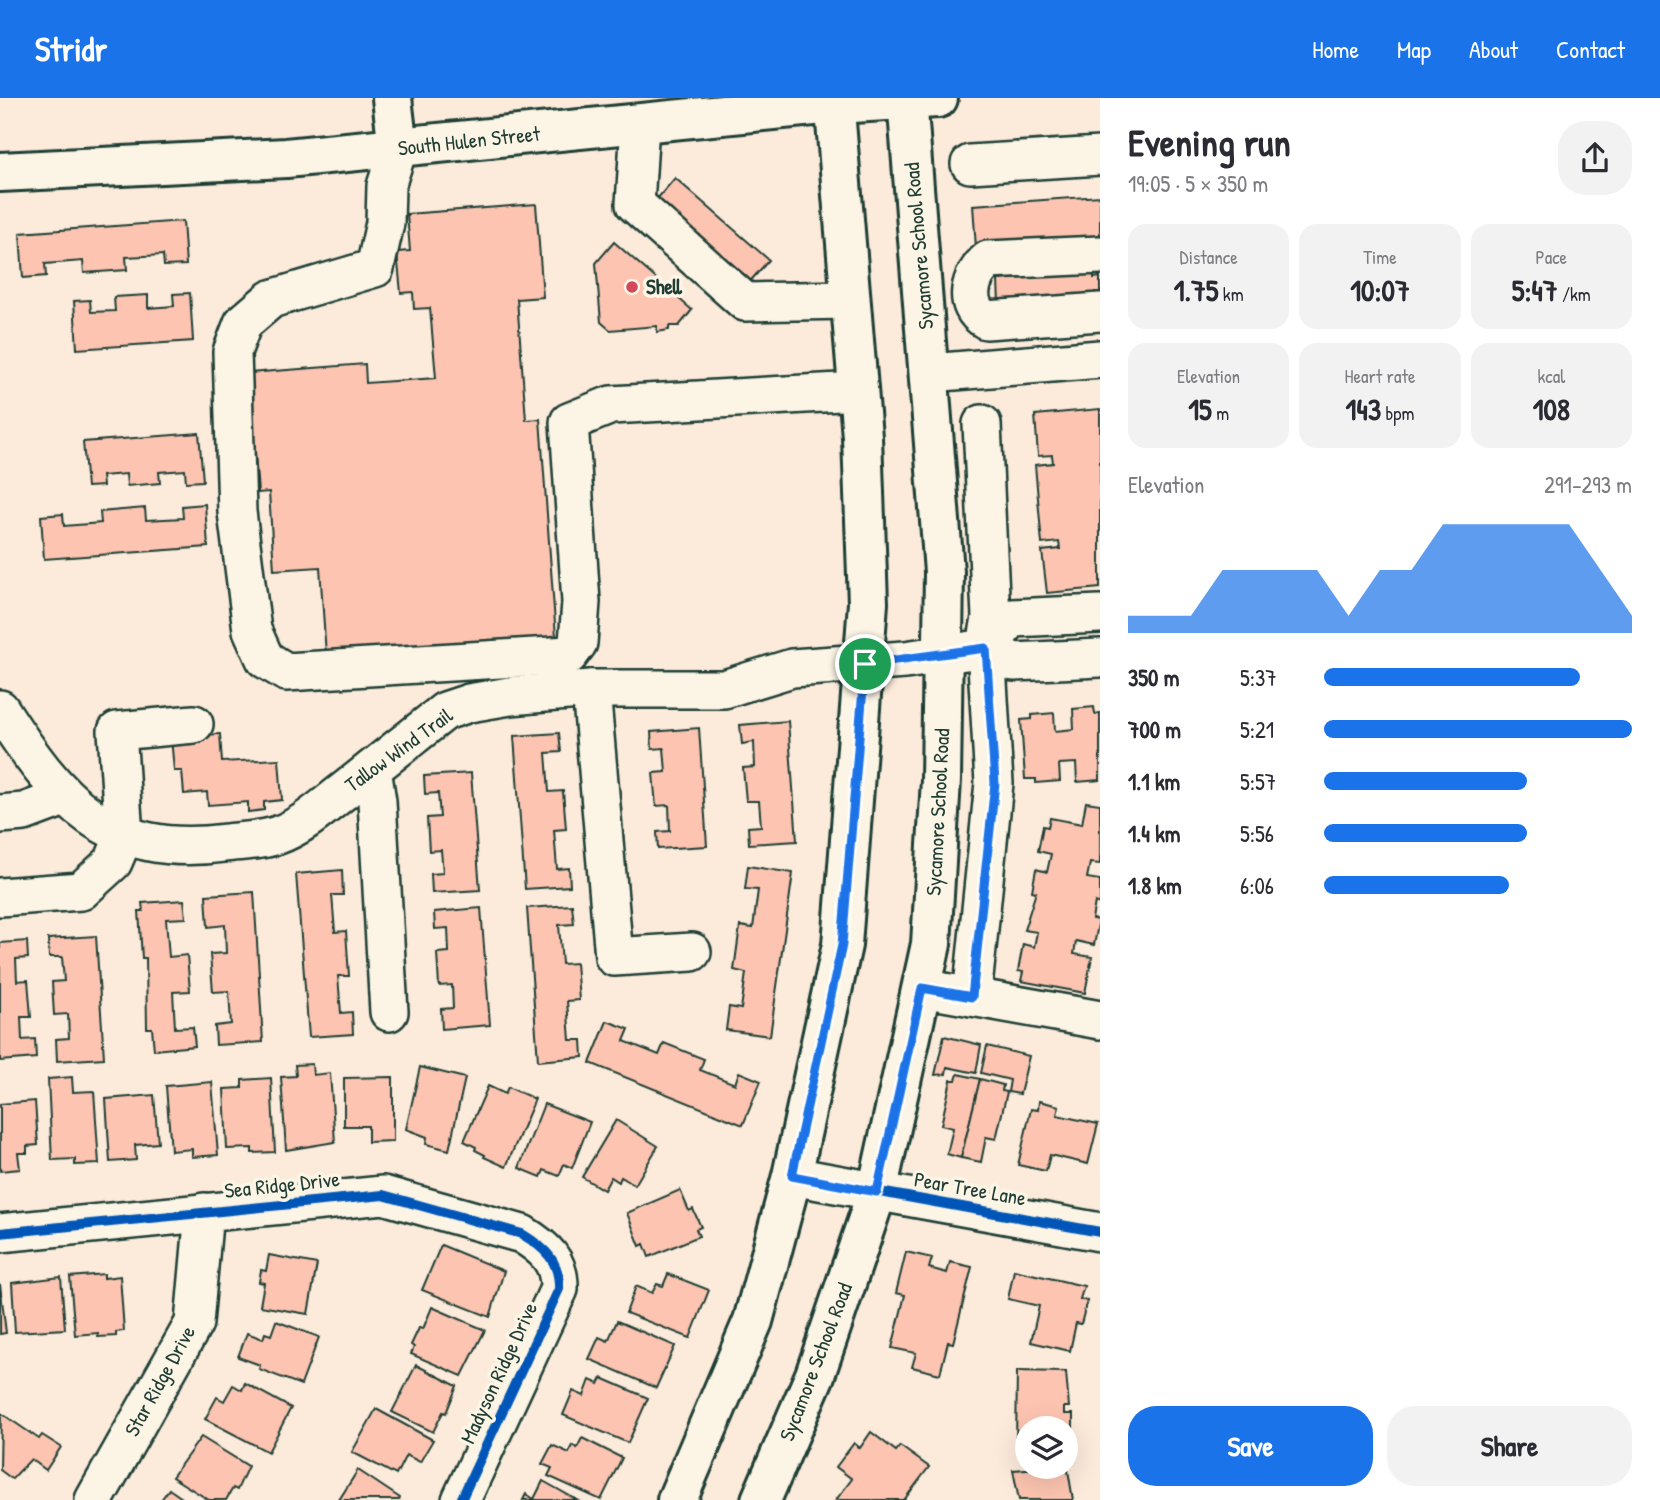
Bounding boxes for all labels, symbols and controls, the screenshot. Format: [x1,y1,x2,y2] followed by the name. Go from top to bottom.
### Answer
[35,27,107,71] text: Stridr
[1312,33,1359,65] text: Home
[1397,33,1431,65] text: Map
[1469,33,1518,65] text: About
[1556,33,1625,65] text: Contact
[1128,116,1291,168] text: Evening run
[396,119,542,162] street label: South Hulen Street
[1558,121,1632,195] button: share
[897,161,940,331] street label: Sycamore School Road
[1128,168,1268,199] text: 19:05 · 5 × 350 m
[1180,244,1238,270] text: Distance
[1363,244,1397,270] text: Time
[1536,244,1567,270] text: Pace
[1174,270,1219,310] text: 1.75
[1350,270,1410,310] text: 10:07
[1512,270,1558,310] text: 5:47
[646,272,683,301] place label: Shell
[624,279,640,295] marker: Shell
[1219,281,1244,307] text: km
[1558,281,1591,307] text: /km
[1177,363,1240,389] text: Elevation
[1345,363,1415,389] text: Heart rate
[1537,363,1565,389] text: kcal
[1188,389,1212,429] text: 15
[1346,389,1381,429] text: 143
[1533,389,1570,429] text: 108
[1212,400,1229,426] text: m
[1381,400,1414,426] text: bpm
[1128,469,1204,500] text: Elevation
[1544,469,1632,500] text: 291–293 m
[835,634,895,694] pin
[846,645,884,683] icon: arrive
[1128,662,1179,693] text: 350 m
[1240,662,1277,693] text: 5:37
[339,700,459,799] street label: Tallow Wind Trail
[1128,714,1181,745] text: 700 m
[1240,714,1274,745] text: 5:21
[919,728,956,896] street label: Sycamore School Road
[1128,766,1180,797] text: 1.1 km
[1240,766,1276,797] text: 5:57
[1128,818,1180,849] text: 1.4 km
[1240,818,1274,849] text: 5:56
[1128,870,1182,901] text: 1.8 km
[1240,870,1274,901] text: 6:06
[223,1164,341,1205] street label: Sea Ridge Drive
[912,1164,1028,1213] street label: Pear Tree Lane
[772,1279,859,1445] street label: Sycamore School Road
[453,1297,544,1448] street label: Madyson Ridge Drive
[117,1320,202,1441] street label: Star Ridge Drive
[1128,1406,1373,1486] button: Save
[1387,1406,1632,1486] button: Share
[1015,1416,1078,1479] map controls
[1015,1416,1078,1479] button: layers

